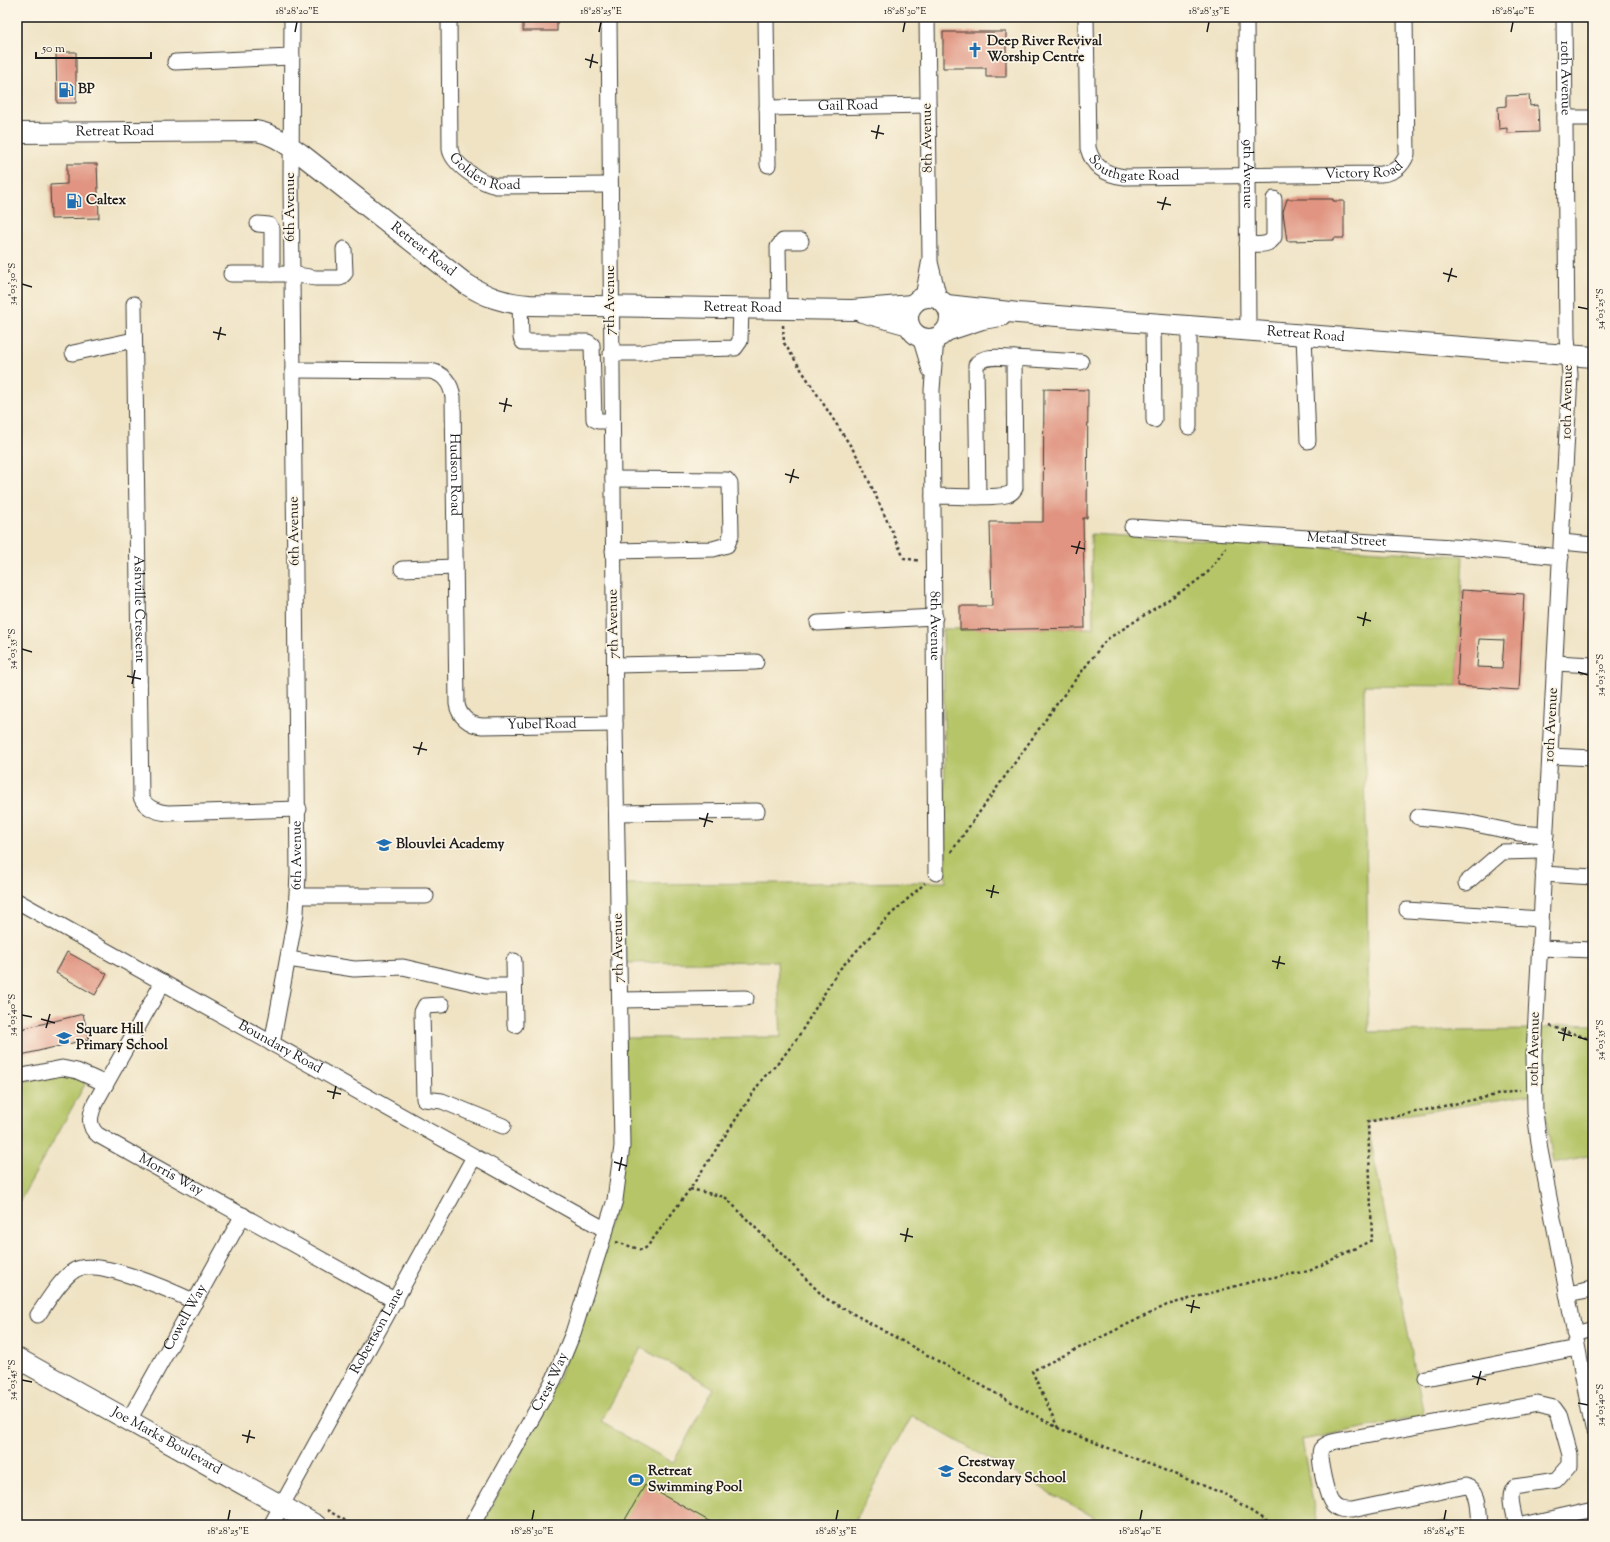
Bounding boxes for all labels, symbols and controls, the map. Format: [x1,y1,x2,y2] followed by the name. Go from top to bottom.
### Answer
[275,4,319,19] text: 18°28'20"E
[580,4,622,19] text: 18°28'25"E
[884,4,926,19] text: 18°28'30"E
[1189,4,1230,19] text: 18°28'35"E
[1492,4,1534,19] text: 18°28'40"E
[987,32,1102,68] place label: Deep River Revival Worship Centre
[36,34,151,60] scale bar
[41,40,65,58] text: 50 m
[966,41,984,59] church icon: Deep River Revival Worship Centre
[1554,41,1575,115] street label: 10th Avenue
[78,80,95,100] place label: BP
[57,81,75,99] fuel station icon: BP
[818,96,878,117] street label: Gail Road
[917,103,939,173] street label: 8th Avenue
[76,122,154,143] street label: Retreat Road
[1237,139,1257,209] street label: 9th Avenue
[444,149,521,197] street label: Golden Road
[1082,151,1180,187] street label: Southgate Road
[1324,157,1408,185] street label: Victory Road
[281,172,301,242] street label: 6th Avenue
[86,191,126,211] place label: Caltex
[65,192,83,210] fuel station icon: Caltex
[386,218,460,282] street label: Retreat Road
[5,263,20,305] text: 34°03'30"S
[601,265,621,335] street label: 7th Avenue
[1593,288,1608,330] text: 34°03'25"S
[703,298,782,319] street label: Retreat Road
[1266,322,1346,348] street label: Retreat Road
[1557,364,1579,440] street label: 10th Avenue
[443,433,465,516] street label: Hudson Road
[284,496,306,566] street label: 6th Avenue
[1306,528,1387,553] street label: Metaal Street
[128,555,149,663] street label: Ashville Crescent
[603,589,625,659] street label: 7th Avenue
[924,591,944,661] street label: 8th Avenue
[5,628,20,669] text: 34°03'35"S
[1593,654,1608,696] text: 34°03'30"S
[1540,687,1564,763] street label: 10th Avenue
[507,715,577,736] street label: Yubel Road
[287,820,308,891] street label: 6th Avenue
[396,835,504,855] place label: Blouvlei Academy
[375,836,393,854] school or university icon: Blouvlei Academy
[608,913,630,983] street label: 7th Avenue
[5,994,20,1036] text: 34°03'40"S
[1524,1011,1546,1087] street label: 10th Avenue
[234,1016,326,1079] street label: Boundary Road
[1593,1019,1608,1060] text: 34°03'35"S
[76,1020,168,1056] place label: Square Hill Primary School
[55,1029,73,1047] school or university icon: Square Hill Primary School
[135,1149,207,1202] street label: Morris Way
[159,1281,212,1355] street label: Cowell Way
[346,1285,410,1378] street label: Robertson Lane
[527,1350,574,1416] street label: Crest Way
[5,1359,20,1401] text: 34°03'45"S
[1593,1384,1608,1426] text: 34°03'40"S
[107,1402,225,1480] street label: Joe Marks Boulevard
[958,1453,1066,1489] place label: Crestway Secondary School
[648,1462,742,1498] place label: Retreat Swimming Pool
[937,1462,955,1480] school or university icon: Crestway Secondary School
[627,1471,645,1489] sports icon: Retreat Swimming Pool
[207,1524,249,1539] text: 18°28'25"E
[511,1524,553,1539] text: 18°28'30"E
[816,1524,857,1539] text: 18°28'35"E
[1119,1524,1161,1539] text: 18°28'40"E
[1423,1524,1465,1539] text: 18°28'45"E

